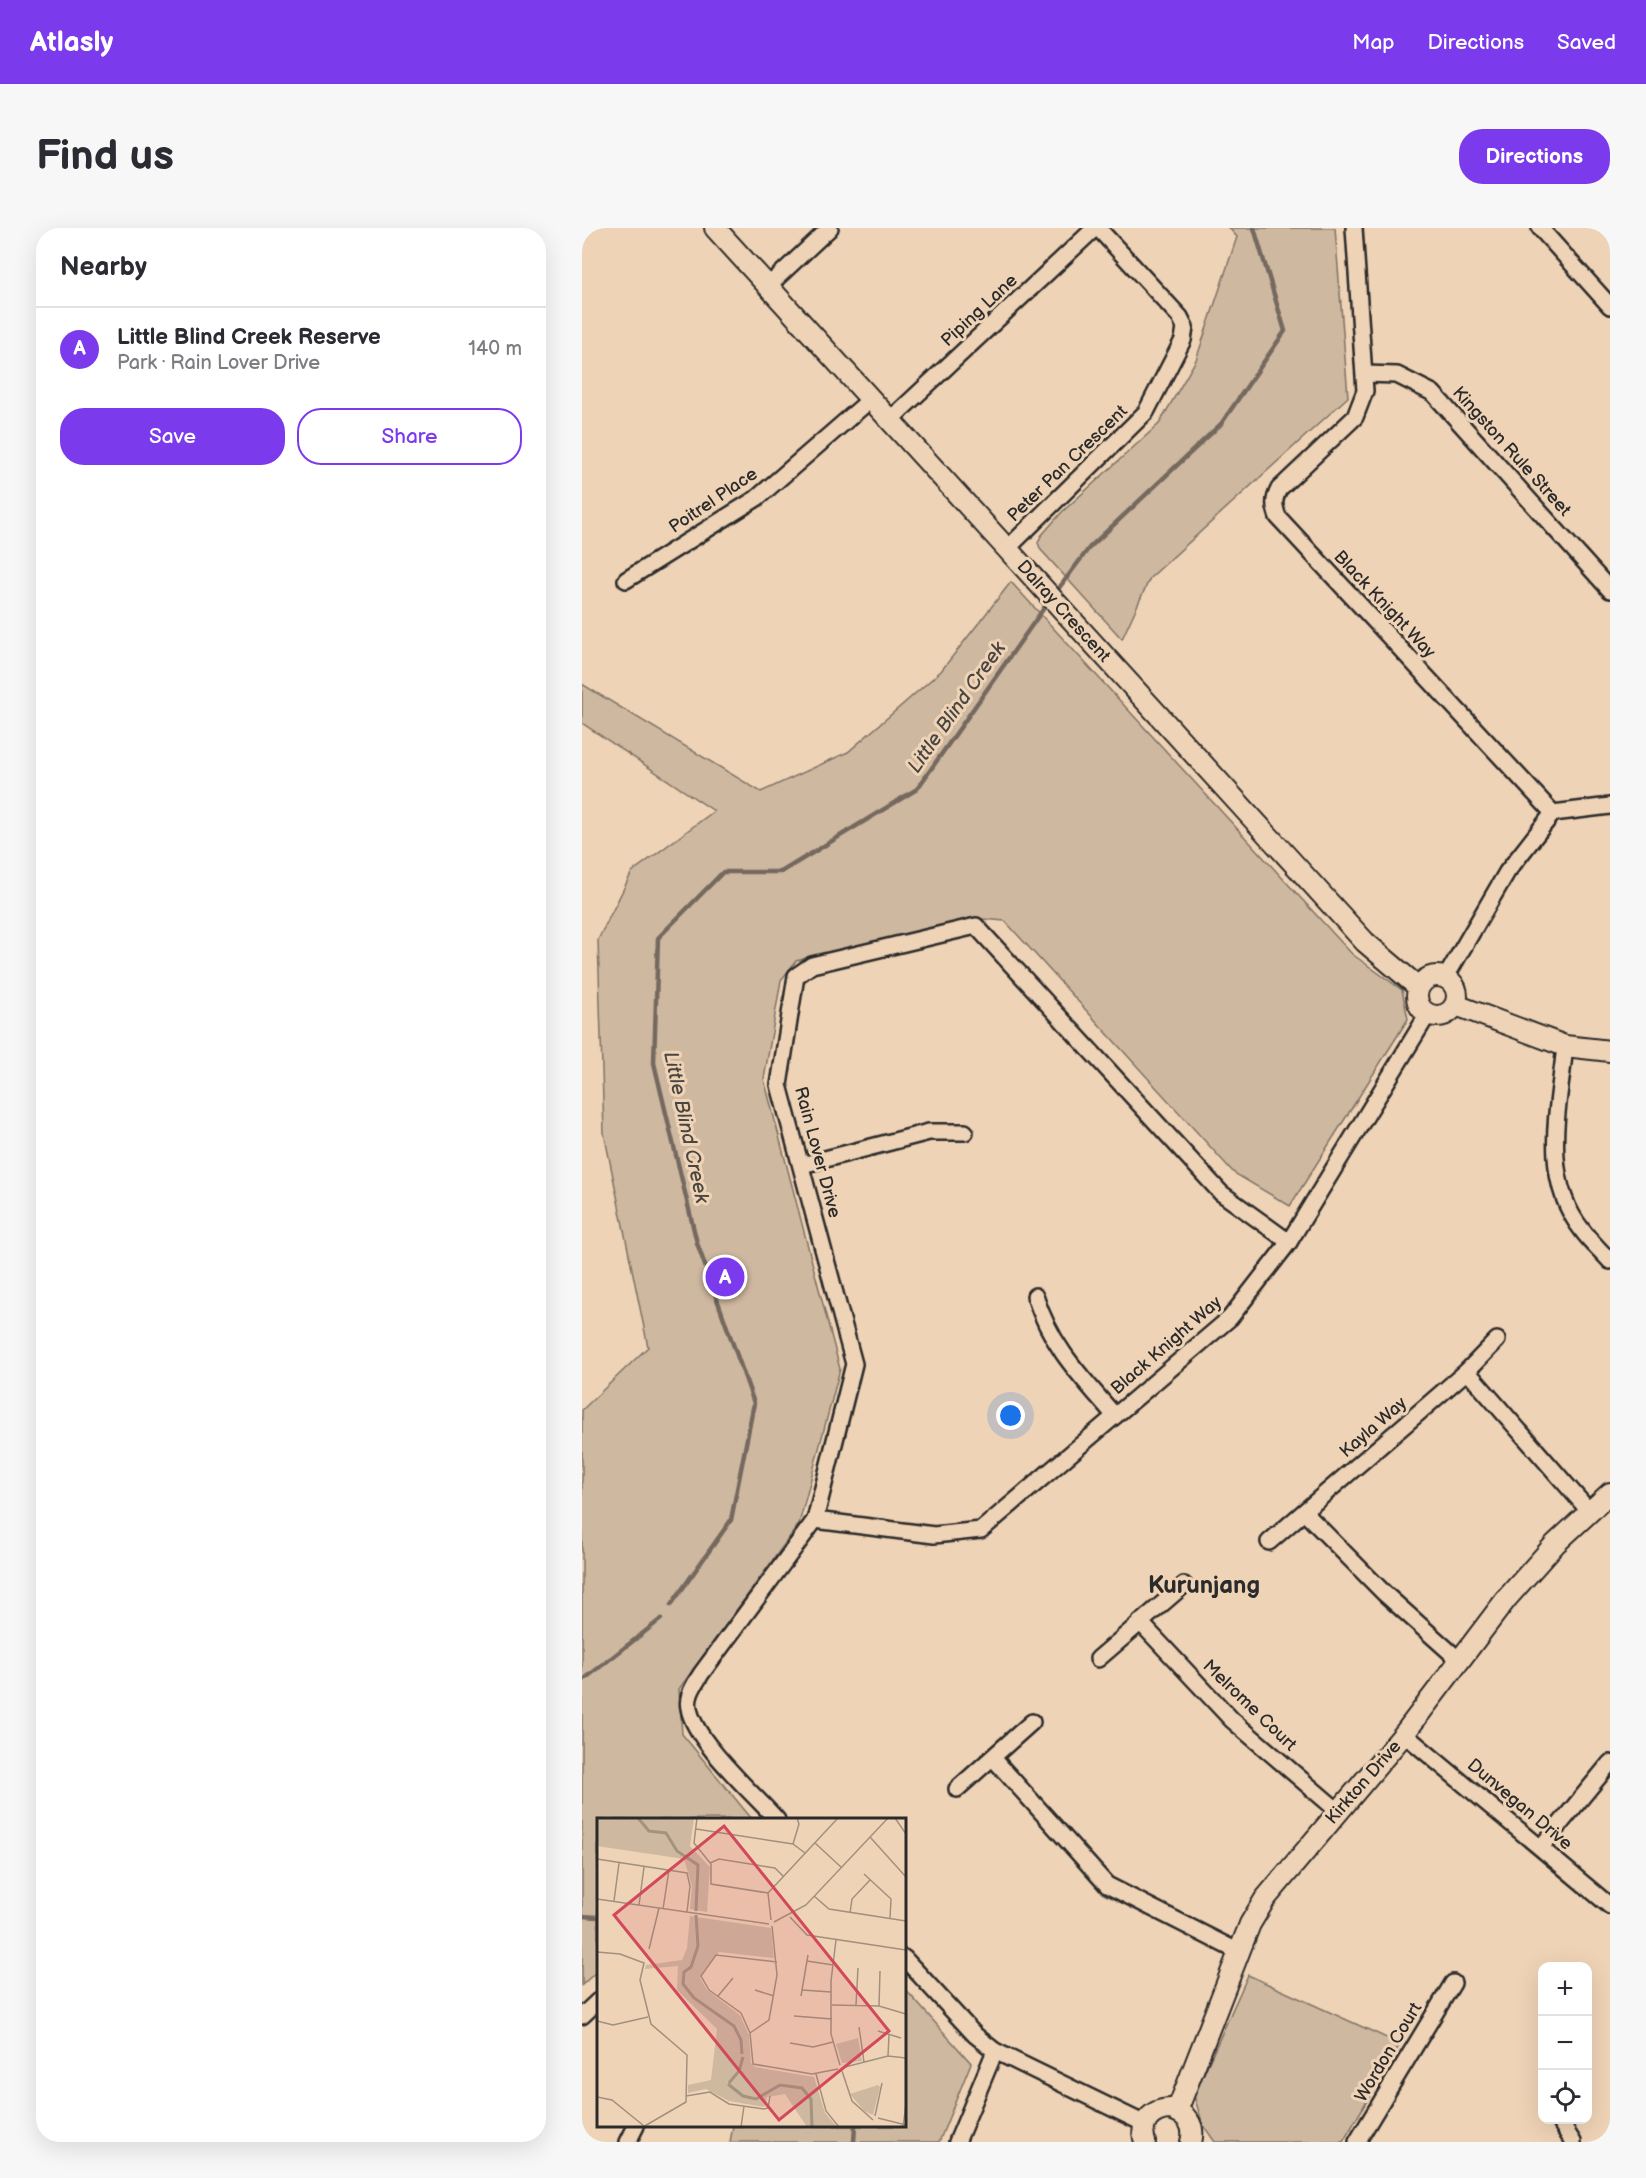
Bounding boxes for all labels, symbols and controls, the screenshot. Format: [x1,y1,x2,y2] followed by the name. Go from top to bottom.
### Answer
[30,26,113,59] text: Atlasly
[1352,30,1395,55] text: Map
[1428,30,1524,55] text: Directions
[1557,30,1616,55] text: Saved
[1459,129,1610,184] button: Directions
[36,131,174,182] text: Find us
[60,252,147,283] text: Nearby
[937,270,1022,351] street label: Piping Lane
[117,324,381,351] text: Little Blind Creek Reserve
[73,337,86,361] text: A
[468,337,522,361] text: 140 m
[117,351,320,375] text: Park · Rain Lover Drive
[1448,382,1576,521] street label: Kingston Rule Street
[1003,400,1132,526] street label: Peter Pan Crescent
[60,408,285,465] button: Save
[297,408,522,465] button: Share
[665,463,762,538] street label: Poitrel Place
[1329,546,1440,663] street label: Black Knight Way
[1012,556,1115,667] street label: Dalray Crescent
[903,636,1012,778] water label: Little Blind Creek
[658,1049,714,1206] water label: Little Blind Creek
[790,1084,845,1220] street label: Rain Lover Drive
[706,1254,744,1300] pin: A
[1107,1291,1226,1399] street label: Black Knight Way
[1336,1392,1412,1462] street label: Kayla Way
[996,1401,1025,1430] your location
[1148,1571,1260,1600] district label: Kurunjang
[1198,1655,1301,1756] street label: Melrome Court
[1321,1736,1406,1829] street label: Kirkton Drive
[1463,1754,1577,1855] street label: Dunvegan Drive
[597,1818,906,2127] inset map
[1538,1962,1592,2124] map controls
[1538,1962,1592,2016] button: +
[1350,1998,1427,2106] street label: Wordon Court
[1538,2016,1592,2070] button: −
[1538,2070,1592,2124] button: locate

